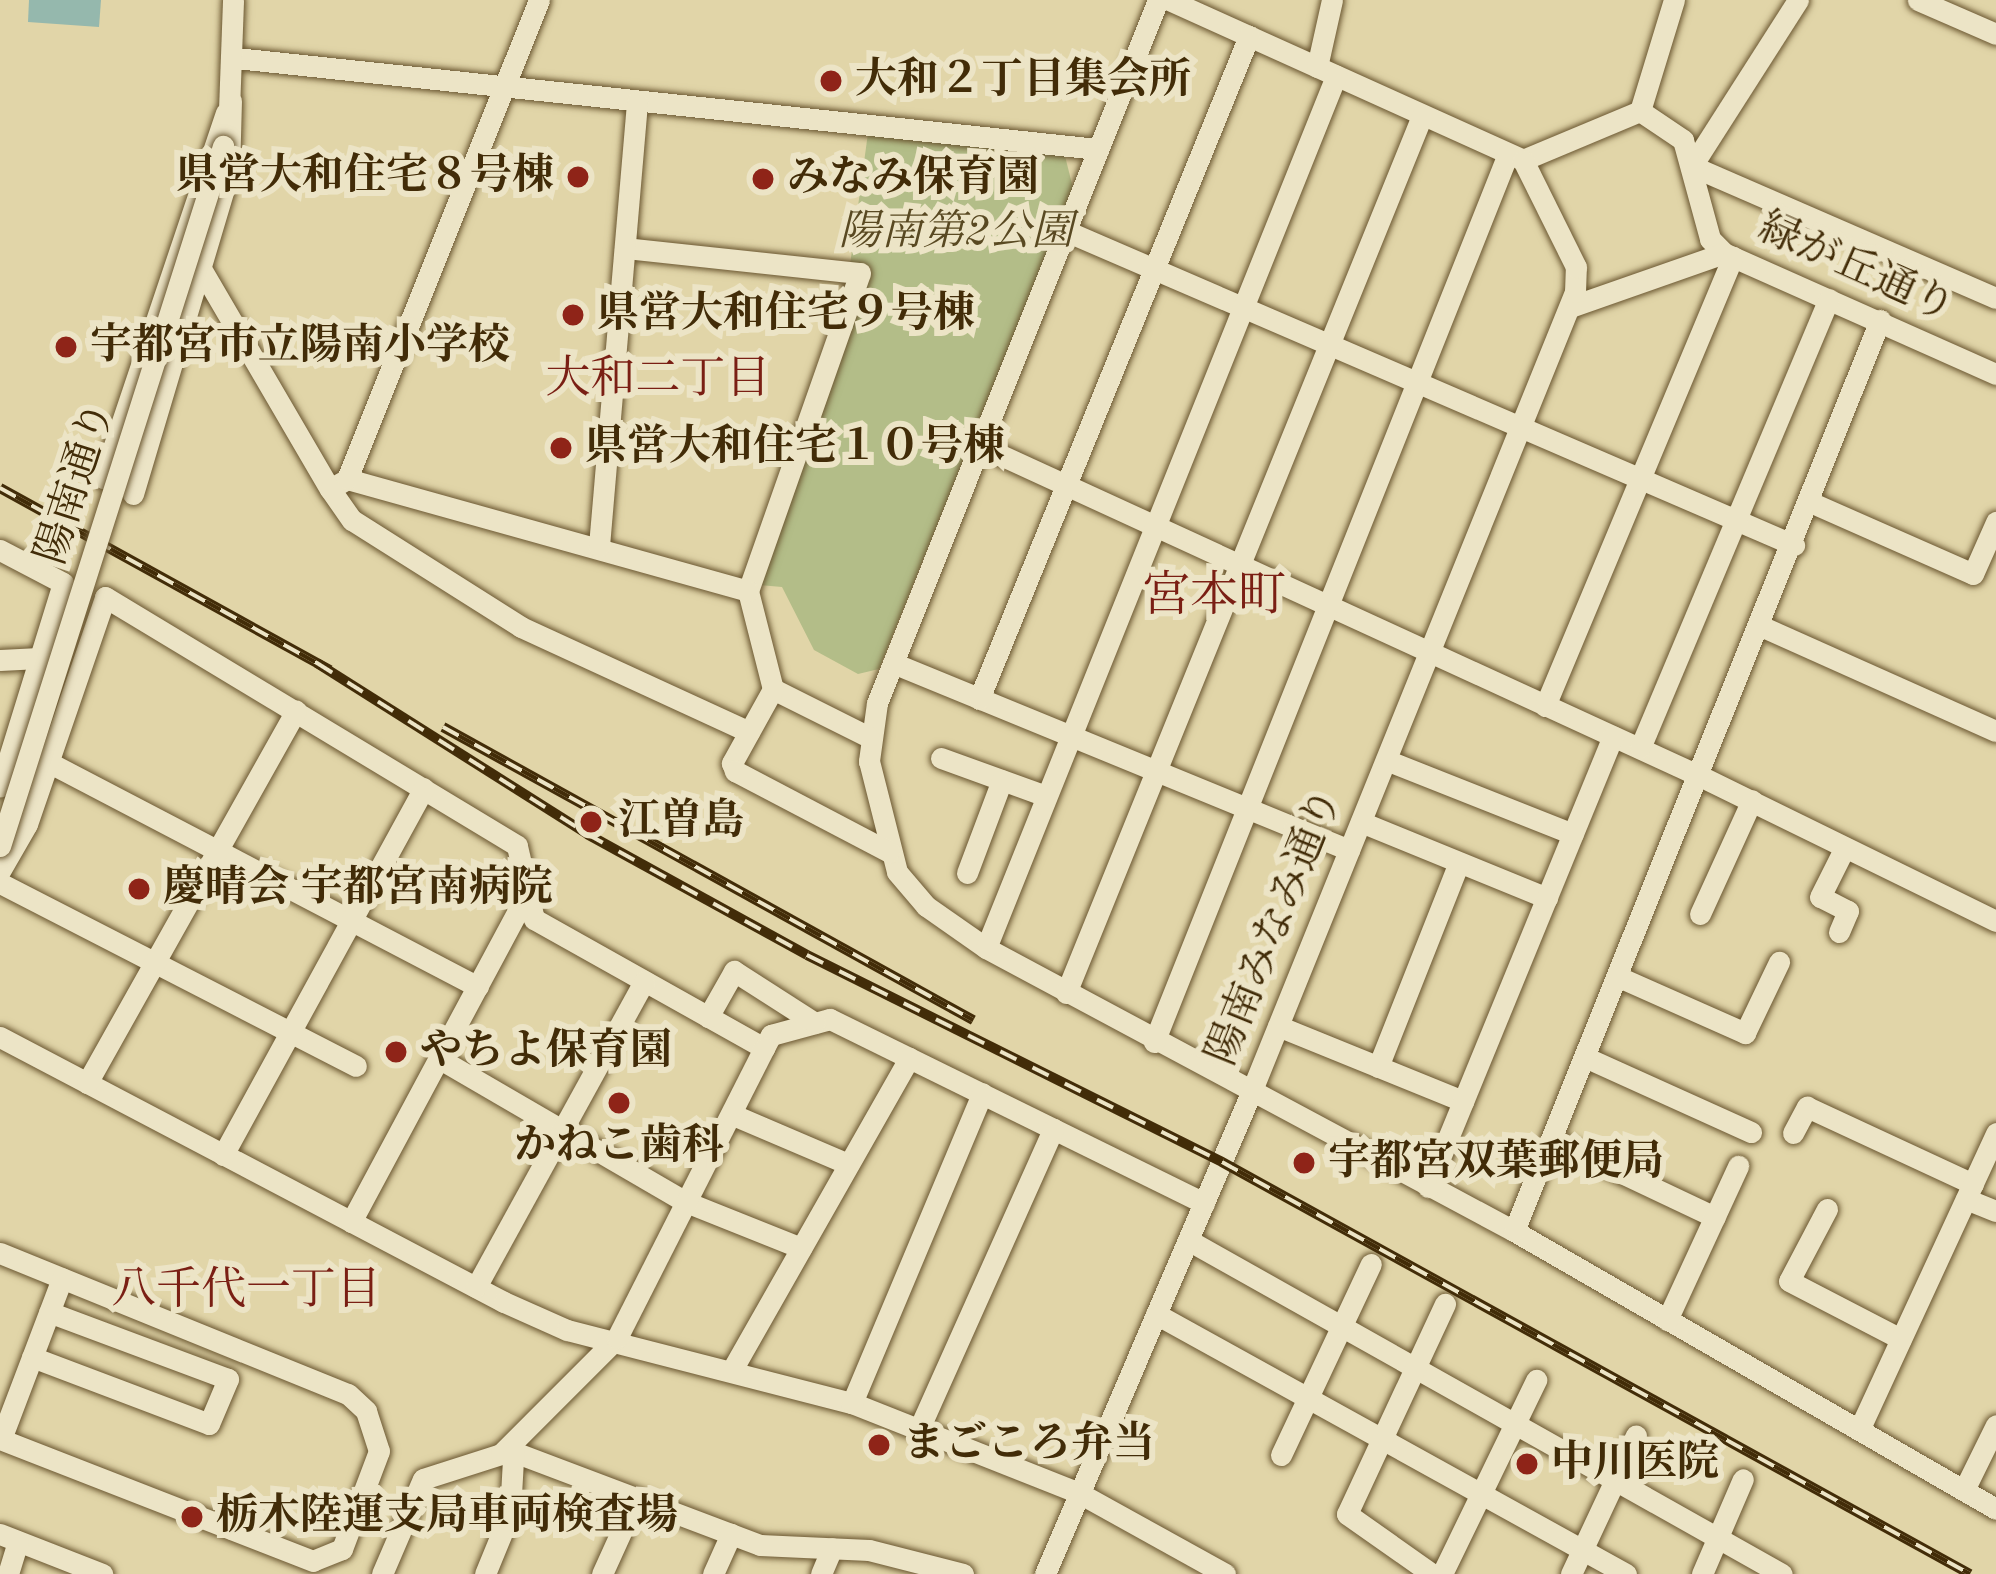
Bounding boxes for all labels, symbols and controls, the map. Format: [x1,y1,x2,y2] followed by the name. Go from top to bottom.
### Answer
[855,56,1191,106] place label: 大和２丁目集会所
[818,68,844,94] marker: 大和２丁目集会所
[176,152,554,202] place label: 県営大和住宅８号棟
[787,154,1039,204] place label: みなみ保育園
[565,164,591,190] marker: 県営大和住宅８号棟
[750,166,776,192] marker: みなみ保育園
[1750,203,1962,335] street label: 緑が丘通り
[839,208,1073,258] park label: 陽南第2公園
[597,290,975,340] place label: 県営大和住宅９号棟
[560,302,586,328] marker: 県営大和住宅９号棟
[90,322,510,372] place label: 宇都宮市立陽南小学校
[53,334,79,360] marker: 宇都宮市立陽南小学校
[546,354,770,408] district label: 大和二丁目
[27,395,127,571] street label: 陽南通り
[585,423,1005,473] place label: 県営大和住宅１０号棟
[548,435,574,461] marker: 県営大和住宅１０号棟
[1142,569,1286,627] district label: 宮本町
[1198,781,1354,1073] street label: 陽南みなみ通り
[618,797,744,847] place label: 江曽島
[575,806,607,838] marker: 江曽島
[163,864,553,914] place label: 慶晴会 宇都宮南病院
[126,876,152,902] marker: 慶晴会 宇都宮南病院
[420,1027,672,1077] place label: やちよ保育園
[383,1039,409,1065] marker: やちよ保育園
[606,1090,632,1116] marker: かねこ歯科
[514,1122,724,1172] place label: かねこ歯科
[1328,1138,1664,1188] place label: 宇都宮双葉郵便局
[1291,1150,1317,1176] marker: 宇都宮双葉郵便局
[111,1265,381,1319] district label: 八千代一丁目
[903,1420,1155,1470] place label: まごころ弁当
[866,1432,892,1458] marker: まごころ弁当
[1551,1439,1719,1489] place label: 中川医院
[1514,1451,1540,1477] marker: 中川医院
[216,1492,678,1542] place label: 栃木陸運支局車両検査場
[179,1504,205,1530] marker: 栃木陸運支局車両検査場

